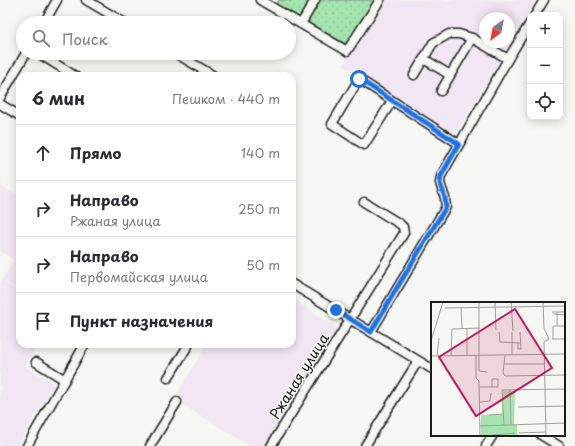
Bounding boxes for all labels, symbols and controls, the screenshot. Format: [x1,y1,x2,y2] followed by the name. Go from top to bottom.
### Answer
[479,12,515,48] north arrow
[527,12,563,120] map controls
[527,12,563,48] button: +
[16,16,296,60] search box
[30,27,52,49] icon: search
[62,27,108,50] text: Поиск
[527,48,563,84] button: −
[350,70,368,88] route start
[527,84,563,120] button: locate
[32,85,85,111] text: 6 мин
[172,89,280,108] text: Пешком · 440 m
[70,141,121,164] text: Прямо
[32,142,54,164] icon: ahead
[241,143,280,162] text: 140 m
[70,188,139,211] text: Направо
[32,198,54,220] icon: right
[238,199,280,218] text: 250 m
[70,211,161,230] text: Ржаная улица
[70,244,139,267] text: Направо
[32,254,54,276] icon: right
[246,255,280,274] text: 50 m
[70,267,208,286] text: Первомайская улица
[327,301,345,319] route end
[431,302,565,436] inset map
[70,309,213,332] text: Пункт назначения
[32,310,54,332] icon: arrive
[264,329,334,423] street label: Ржаная улица

